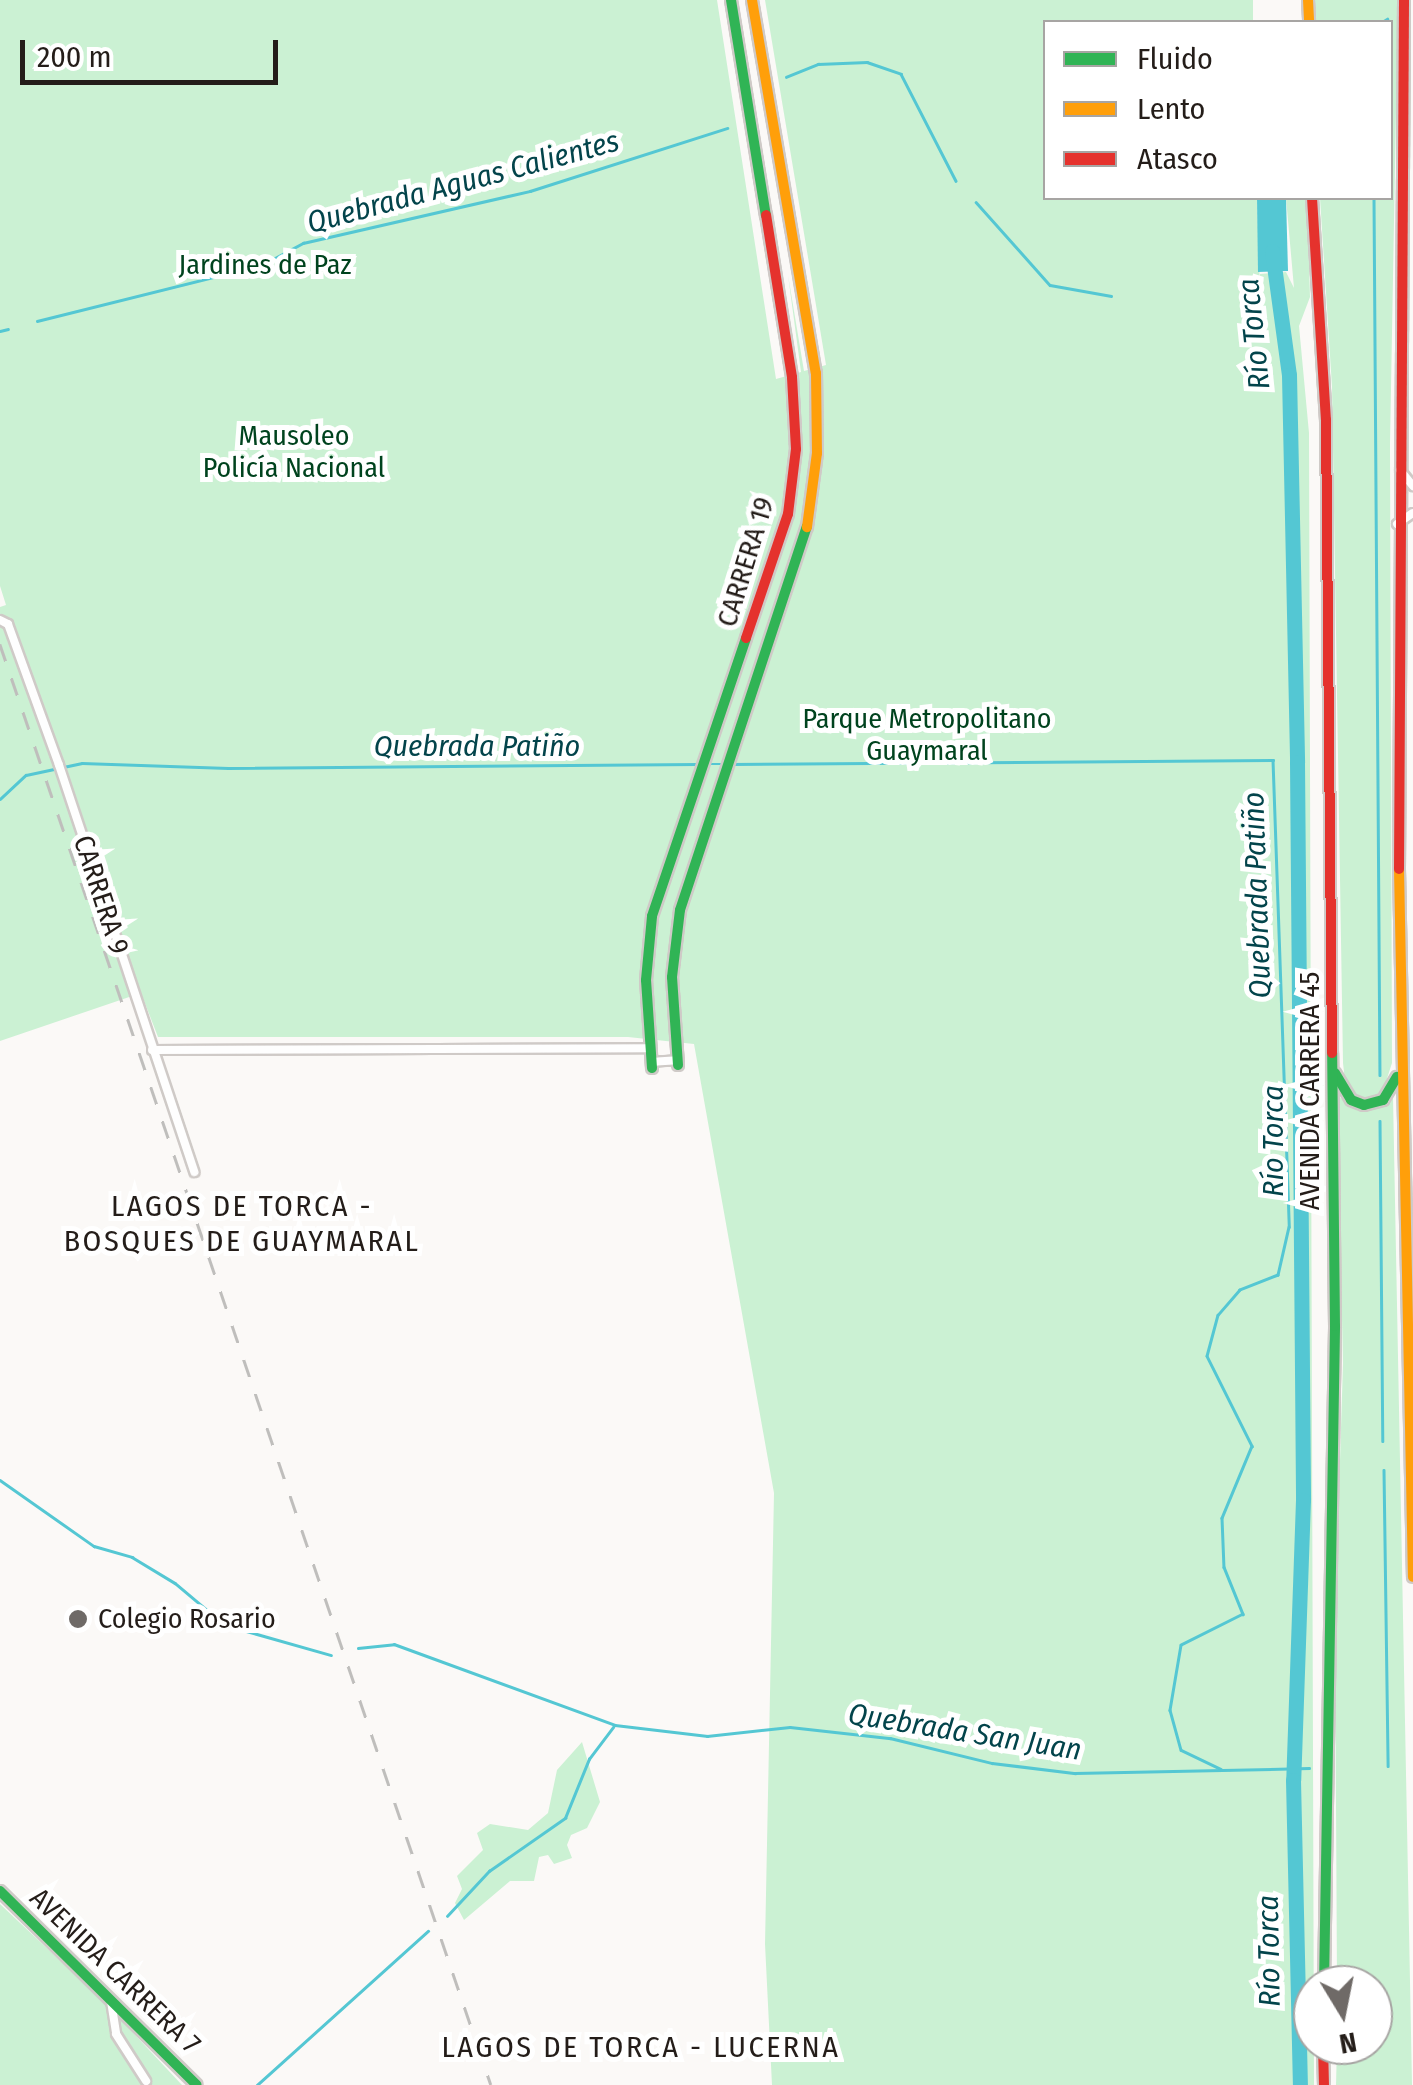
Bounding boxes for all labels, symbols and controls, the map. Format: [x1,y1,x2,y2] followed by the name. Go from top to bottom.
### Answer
[25,20,282,82] scale bar
[1043,20,1393,200] legend
[37,39,112,75] text: 200 m
[1137,41,1213,77] text: Fluido
[1137,91,1205,127] text: Lento
[303,123,623,241] water label: Quebrada Aguas Calientes
[1137,141,1218,177] text: Atasco
[179,248,351,282] park label: Jardines de Paz
[1230,277,1278,391] water label: Río Torca
[203,419,385,485] park label: Mausoleo Policía Nacional
[710,493,782,631] street label: CARRERA 19
[803,702,1051,768] park label: Parque Metropolitano Guaymaral
[374,728,580,764] water label: Quebrada Patiño
[1235,791,1279,999] water label: Quebrada Patiño
[66,831,136,959] street label: CARRERA 9
[1293,972,1327,1210] street label: AVENIDA CARRERA 45
[1255,1085,1291,1197] water label: Río Torca
[64,1188,420,1258] district label: LAGOS DE TORCA - BOSQUES DE GUAYMARAL
[98,1602,276,1636] place label: Colegio Rosario
[67,1608,89,1630] marker: Colegio Rosario
[846,1696,1084,1768] water label: Quebrada San Juan
[23,1881,207,2061] street label: AVENIDA CARRERA 7
[1250,1895,1288,2007] water label: Río Torca
[1293,1965,1393,2065] north arrow
[1337,2025,1359,2061] text: N
[441,2029,841,2065] district label: LAGOS DE TORCA - LUCERNA

